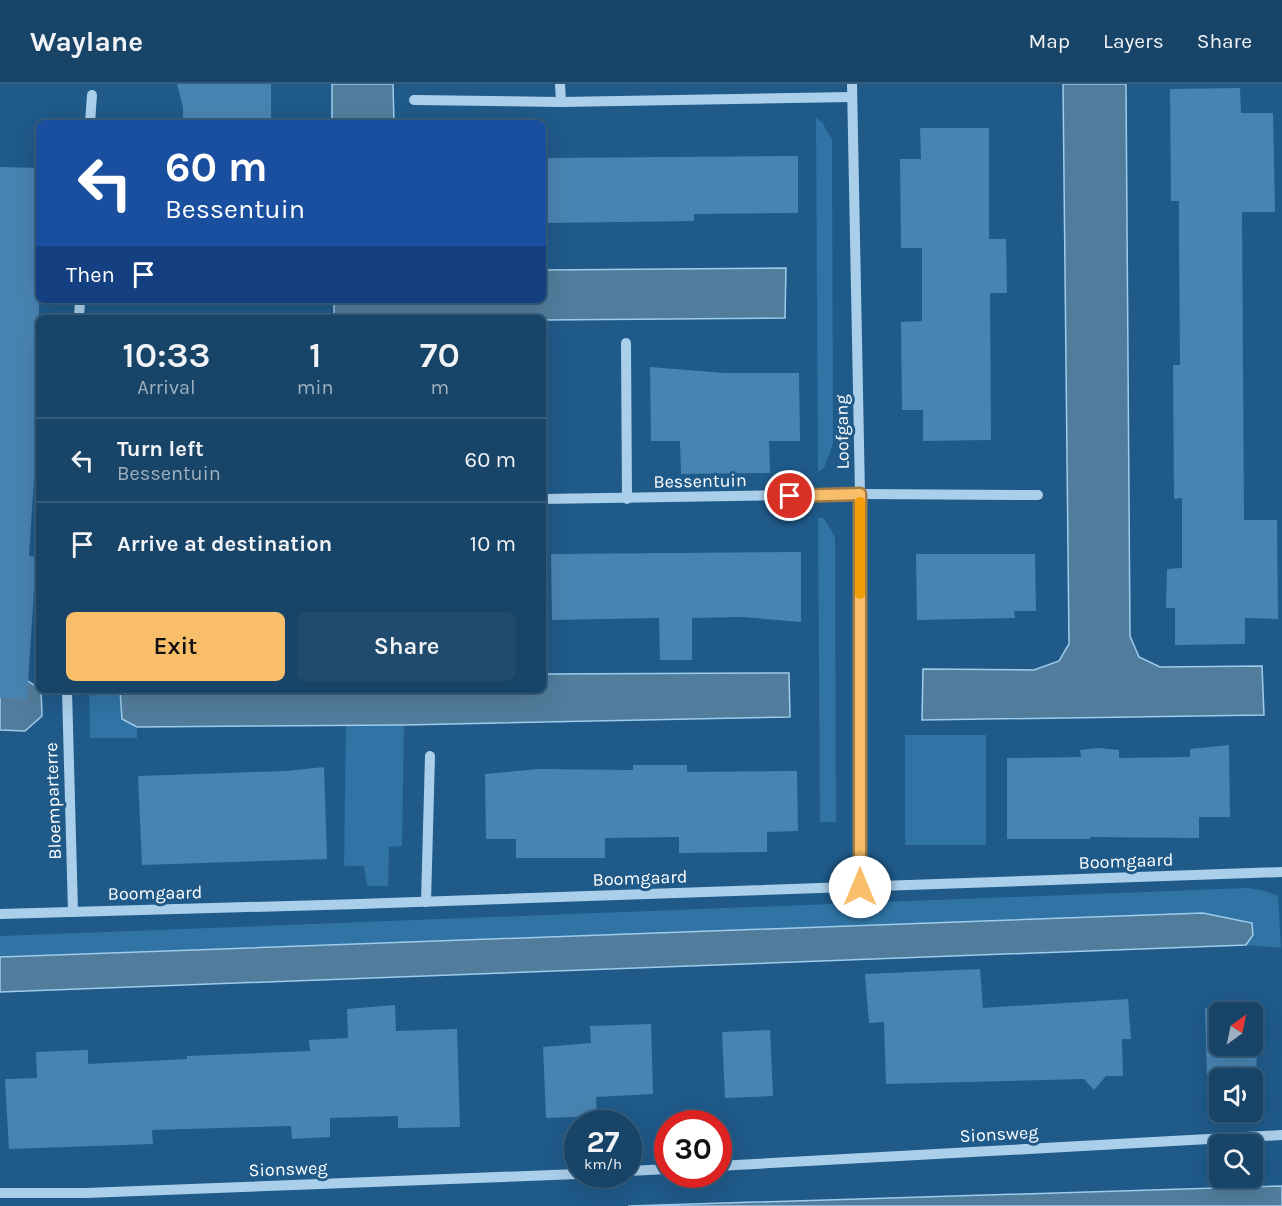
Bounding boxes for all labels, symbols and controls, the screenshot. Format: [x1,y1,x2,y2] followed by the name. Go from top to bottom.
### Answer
[30,25,143,58] text: Waylane
[1028,29,1070,53] text: Map
[1103,29,1164,53] text: Layers
[1197,29,1252,53] text: Share
[165,142,268,192] text: 60 m
[66,144,144,222] icon: left
[165,193,305,225] text: Bessentuin
[127,258,160,291] icon: arrive
[66,262,115,288] text: Then
[122,334,211,376] text: 10:33
[309,334,322,376] text: 1
[420,334,460,376] text: 70
[137,376,196,399] text: Arrival
[297,376,334,399] text: min
[430,376,449,399] text: m
[830,394,854,470] street label: Loofgang
[117,436,204,462] text: Turn left
[66,444,99,477] icon: left
[465,447,516,473] text: 60 m
[117,462,221,485] text: Bessentuin
[653,469,747,493] street label: Bessentuin
[764,470,815,521] pin
[773,479,806,512] icon: arrive
[66,528,99,561] icon: arrive
[117,531,332,557] text: Arrive at destination
[470,531,516,557] text: 10 m
[66,612,285,681] button: Exit
[297,612,516,681] button: Share
[40,742,66,860] street label: Bloemparterre
[1078,848,1174,874] street label: Boomgaard
[828,855,892,919] position arrow
[592,865,688,891] street label: Boomgaard
[107,881,203,905] street label: Boomgaard
[1209,1002,1263,1056] north arrow
[1209,1002,1263,1188] map controls
[1209,1068,1263,1122] button: sound
[654,1110,732,1188] speed limit sign: 30
[959,1121,1039,1147] street label: Sionsweg
[586,1124,620,1160] text: 27
[1209,1134,1263,1188] button: search
[584,1155,622,1173] text: km/h
[248,1157,328,1181] street label: Sionsweg

